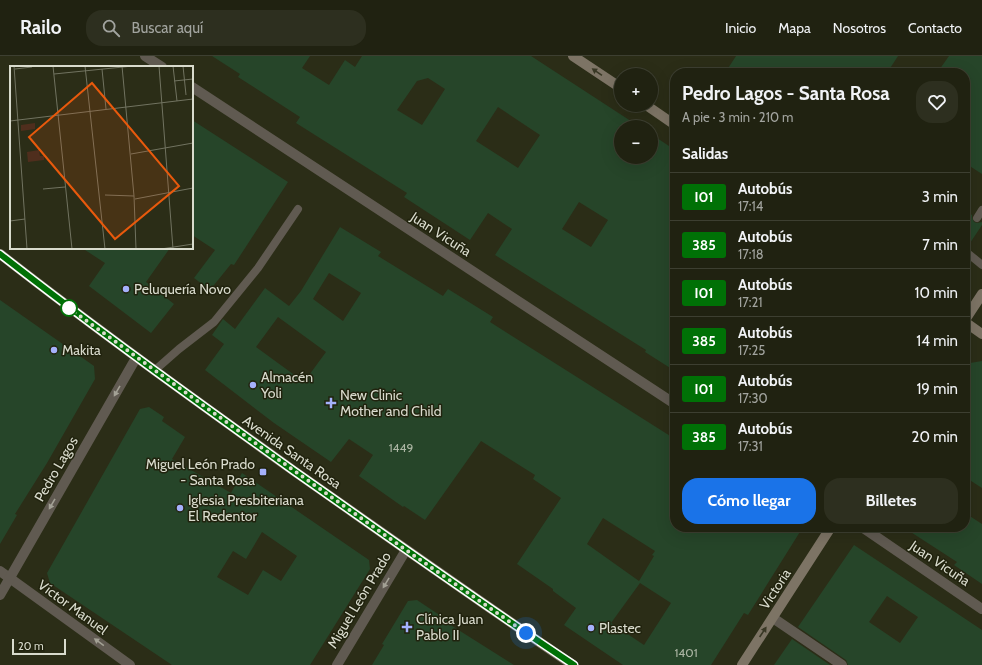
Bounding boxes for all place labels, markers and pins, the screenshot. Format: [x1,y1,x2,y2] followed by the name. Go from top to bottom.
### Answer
[134,280,231,298] place label: Peluquería Novo
[121,284,131,294] marker: Peluquería Novo
[60,299,78,317] unlabelled marker
[62,341,101,359] place label: Makita
[49,345,59,355] marker: Makita
[260,368,313,402] place label: Almacén Yoli
[248,380,258,390] marker: Almacén Yoli
[340,386,442,420] place label: New Clinic Mother and Child
[325,397,337,409] marker: New Clinic Mother and Child
[146,455,255,489] place label: Miguel León Prado - Santa Rosa
[258,467,268,477] marker: Miguel León Prado - Santa Rosa
[188,491,304,525] place label: Iglesia Presbiteriana El Redentor
[175,503,185,513] marker: Iglesia Presbiteriana El Redentor
[416,610,483,644] place label: Clínica Juan Pablo II
[599,619,641,637] place label: Plastec
[401,621,413,633] marker: Clínica Juan Pablo II
[586,623,596,633] marker: Plastec

